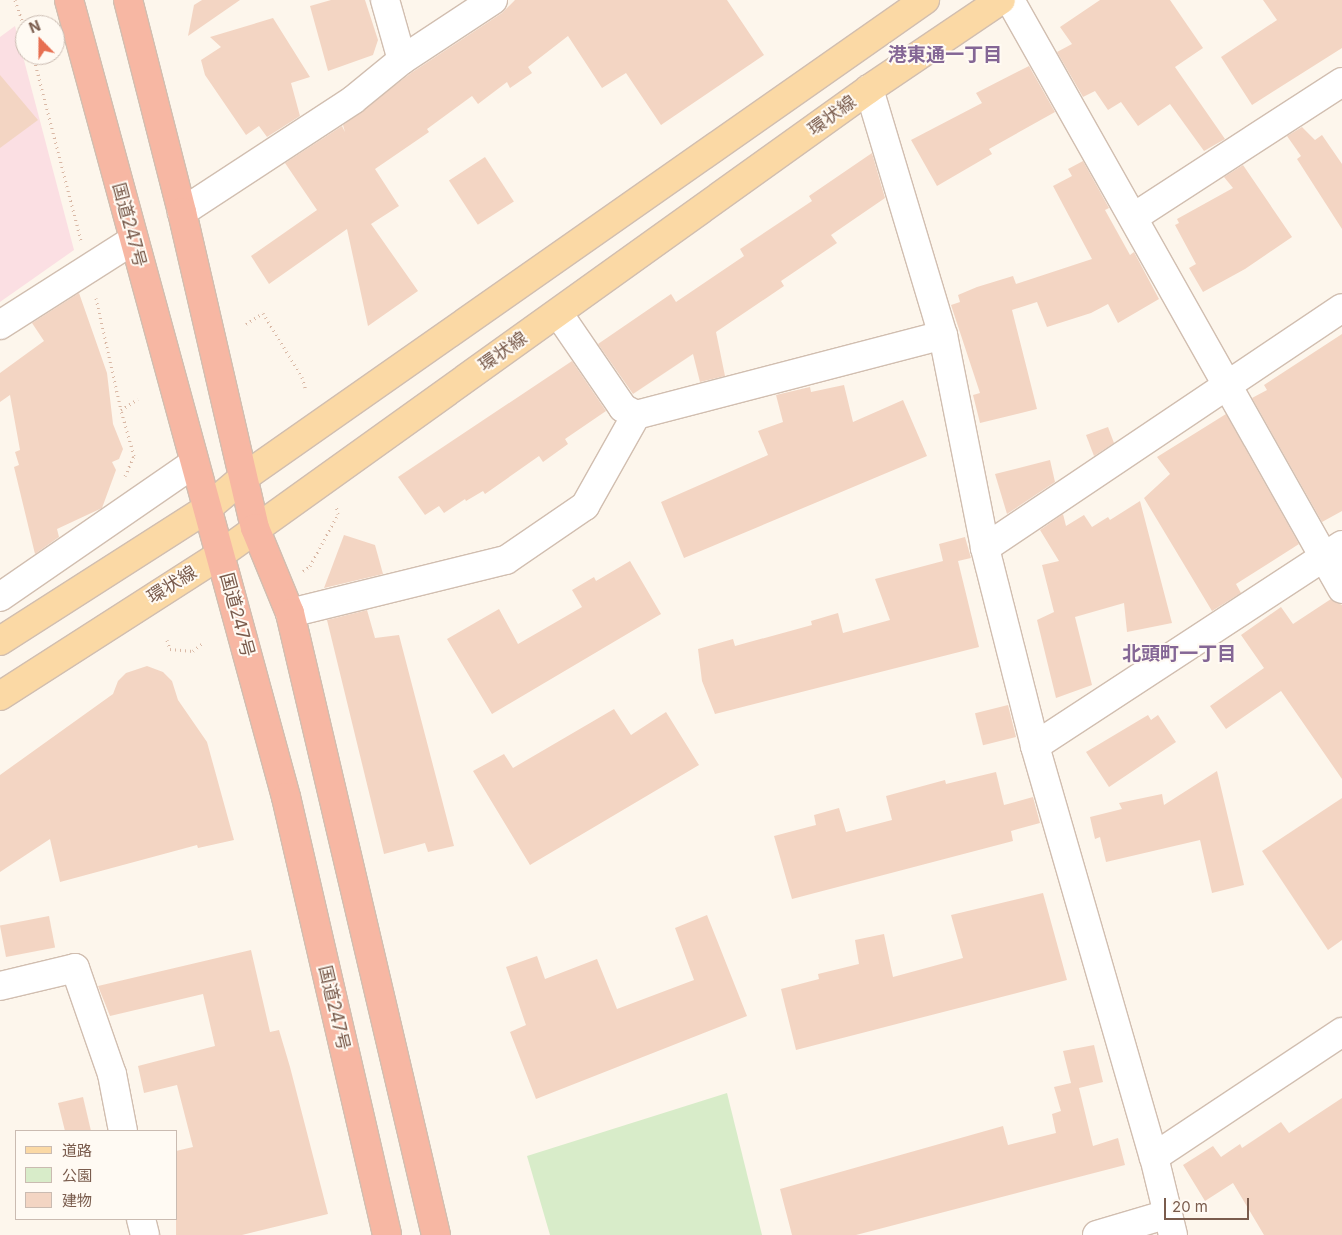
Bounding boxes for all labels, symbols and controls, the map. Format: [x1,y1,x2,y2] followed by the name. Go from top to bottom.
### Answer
[15,15,65,65] north arrow
[26,17,43,36] text: N
[888,44,1002,66] district label: 港東通一丁目
[804,91,860,141] street label: 環状線
[107,180,151,270] street label: 国道247号
[475,328,531,376] street label: 環状線
[143,562,201,608] street label: 環状線
[215,570,259,660] street label: 国道247号
[1122,643,1236,665] district label: 北頭町一丁目
[314,963,354,1053] street label: 国道247号
[15,1130,178,1220] legend
[62,1141,92,1160] text: 道路
[62,1166,92,1185] text: 公園
[1167,1188,1252,1220] scale bar
[62,1191,92,1210] text: 建物
[1172,1197,1208,1216] text: 20 m

